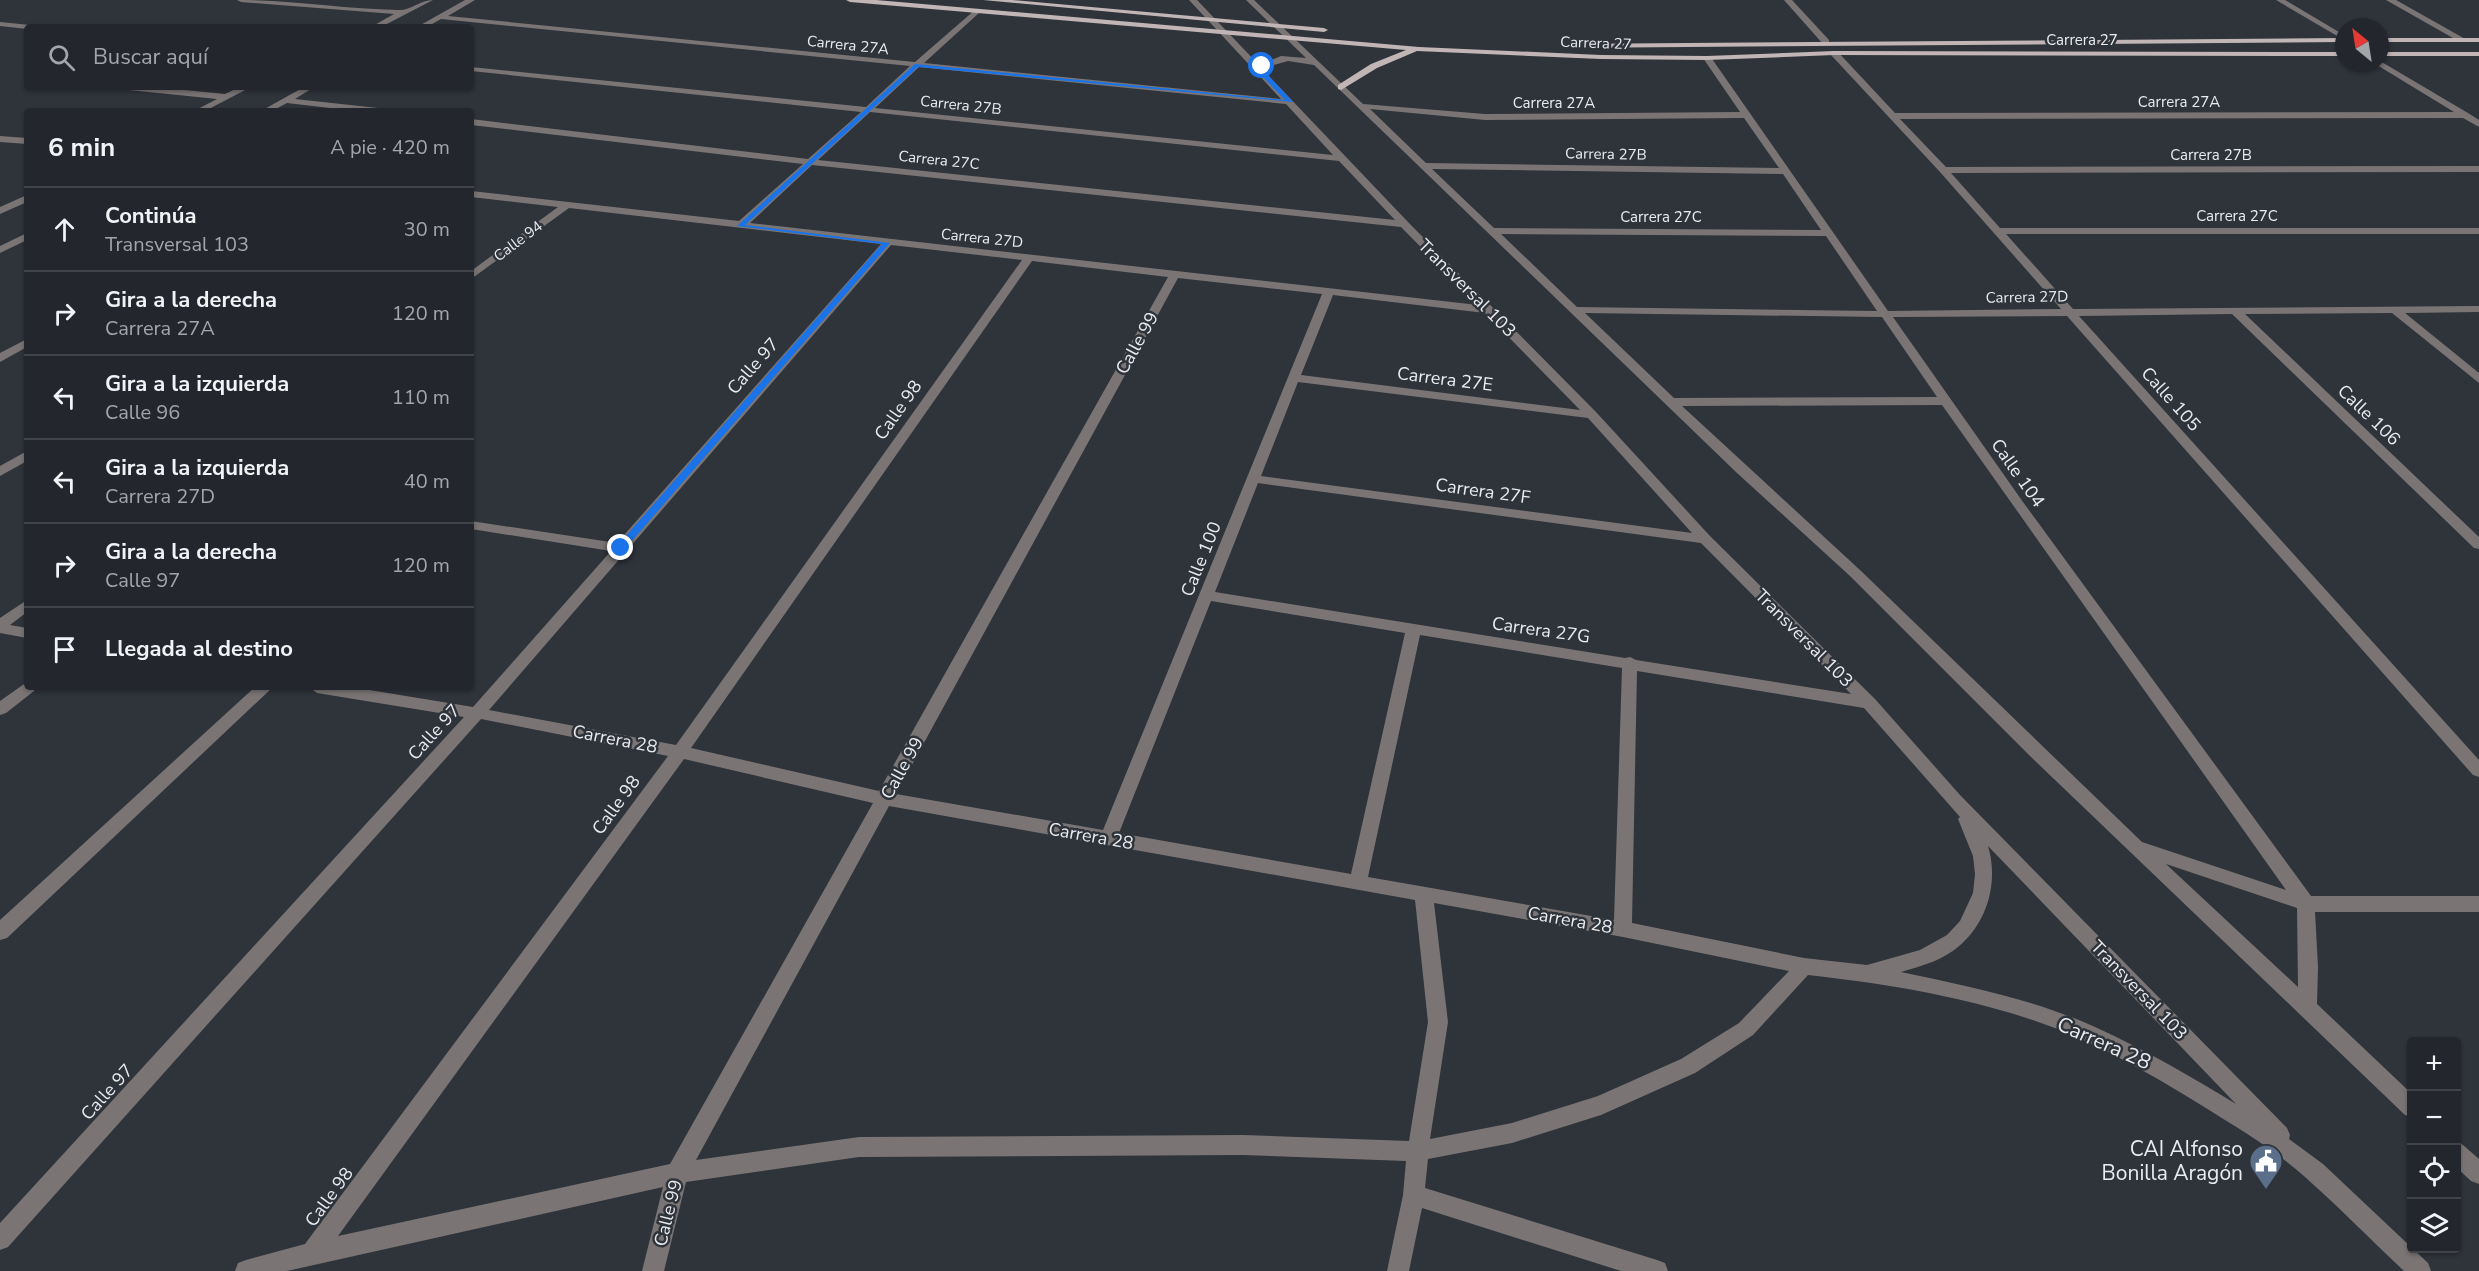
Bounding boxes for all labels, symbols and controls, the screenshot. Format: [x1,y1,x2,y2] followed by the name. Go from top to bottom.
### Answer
[2335,18,2389,72] north arrow
[24,24,474,90] search box
[2046,30,2118,50] street label: Carrera 27
[806,31,890,59] street label: Carrera 27A
[1560,32,1632,54] street label: Carrera 27
[45,41,78,74] icon: search
[93,42,208,72] text: Buscar aquí
[1248,52,1274,78] route start
[919,91,1003,119] street label: Carrera 27B
[2138,92,2220,112] street label: Carrera 27A
[1513,93,1595,113] street label: Carrera 27A
[48,130,115,165] text: 6 min
[330,134,450,161] text: A pie · 420 m
[1565,143,1647,165] street label: Carrera 27B
[2170,145,2252,165] street label: Carrera 27B
[897,146,981,174] street label: Carrera 27C
[105,201,196,231] text: Continúa
[2196,206,2278,226] street label: Carrera 27C
[1620,207,1702,227] street label: Carrera 27C
[48,213,81,246] icon: ahead
[404,216,450,243] text: 30 m
[489,216,547,266] street label: Calle 94
[940,224,1024,252] street label: Carrera 27D
[105,231,249,258] text: Transversal 103
[1413,234,1521,342] street label: Transversal 103
[105,285,277,315] text: Gira a la derecha
[1986,286,2068,308] street label: Carrera 27D
[48,297,81,330] icon: right
[392,300,450,327] text: 120 m
[1110,308,1164,378] street label: Calle 99
[105,315,215,342] text: Carrera 27A
[722,333,784,399] street label: Calle 97
[1396,361,1494,397] street label: Carrera 27E
[2136,362,2206,436] street label: Calle 105
[105,369,289,399] text: Gira a la izquierda
[869,375,927,445] street label: Calle 98
[2332,379,2406,451] street label: Calle 106
[48,381,81,414] icon: left
[392,384,450,411] text: 110 m
[105,399,180,426] text: Calle 96
[1986,434,2050,512] street label: Calle 104
[105,453,289,483] text: Gira a la izquierda
[48,465,81,498] icon: left
[404,468,450,495] text: 40 m
[1434,472,1532,510] street label: Carrera 27F
[105,483,215,510] text: Carrera 27D
[1175,518,1227,600] street label: Calle 100
[607,534,633,560] route end
[105,537,277,567] text: Gira a la derecha
[48,549,81,582] icon: right
[392,552,450,579] text: 120 m
[105,567,180,594] text: Calle 97
[1750,584,1858,692] street label: Transversal 103
[1490,611,1592,649] street label: Carrera 27G
[48,633,81,666] icon: arrive
[105,634,293,664] text: Llegada al destino
[402,699,466,765] street label: Calle 97
[571,719,659,759] street label: Carrera 28
[875,733,929,803] street label: Calle 99
[586,771,646,839] street label: Calle 98
[1047,817,1135,855] street label: Carrera 28
[1526,901,1614,939] street label: Carrera 28
[2085,935,2193,1045] street label: Transversal 103
[2053,1010,2155,1076] street label: Carrera 28
[2407,1037,2461,1253] map controls
[2407,1037,2461,1091] button: +
[75,1059,139,1125] street label: Calle 97
[2407,1091,2461,1145] button: −
[2102,1135,2243,1187] place label: CAI Alfonso Bonilla Aragón
[2248,1143,2284,1190] public building icon: CAI Alfonso Bonilla Aragón
[2407,1145,2461,1199] button: locate
[299,1163,359,1231] street label: Calle 98
[648,1177,688,1249] street label: Calle 99
[2407,1199,2461,1253] button: layers

